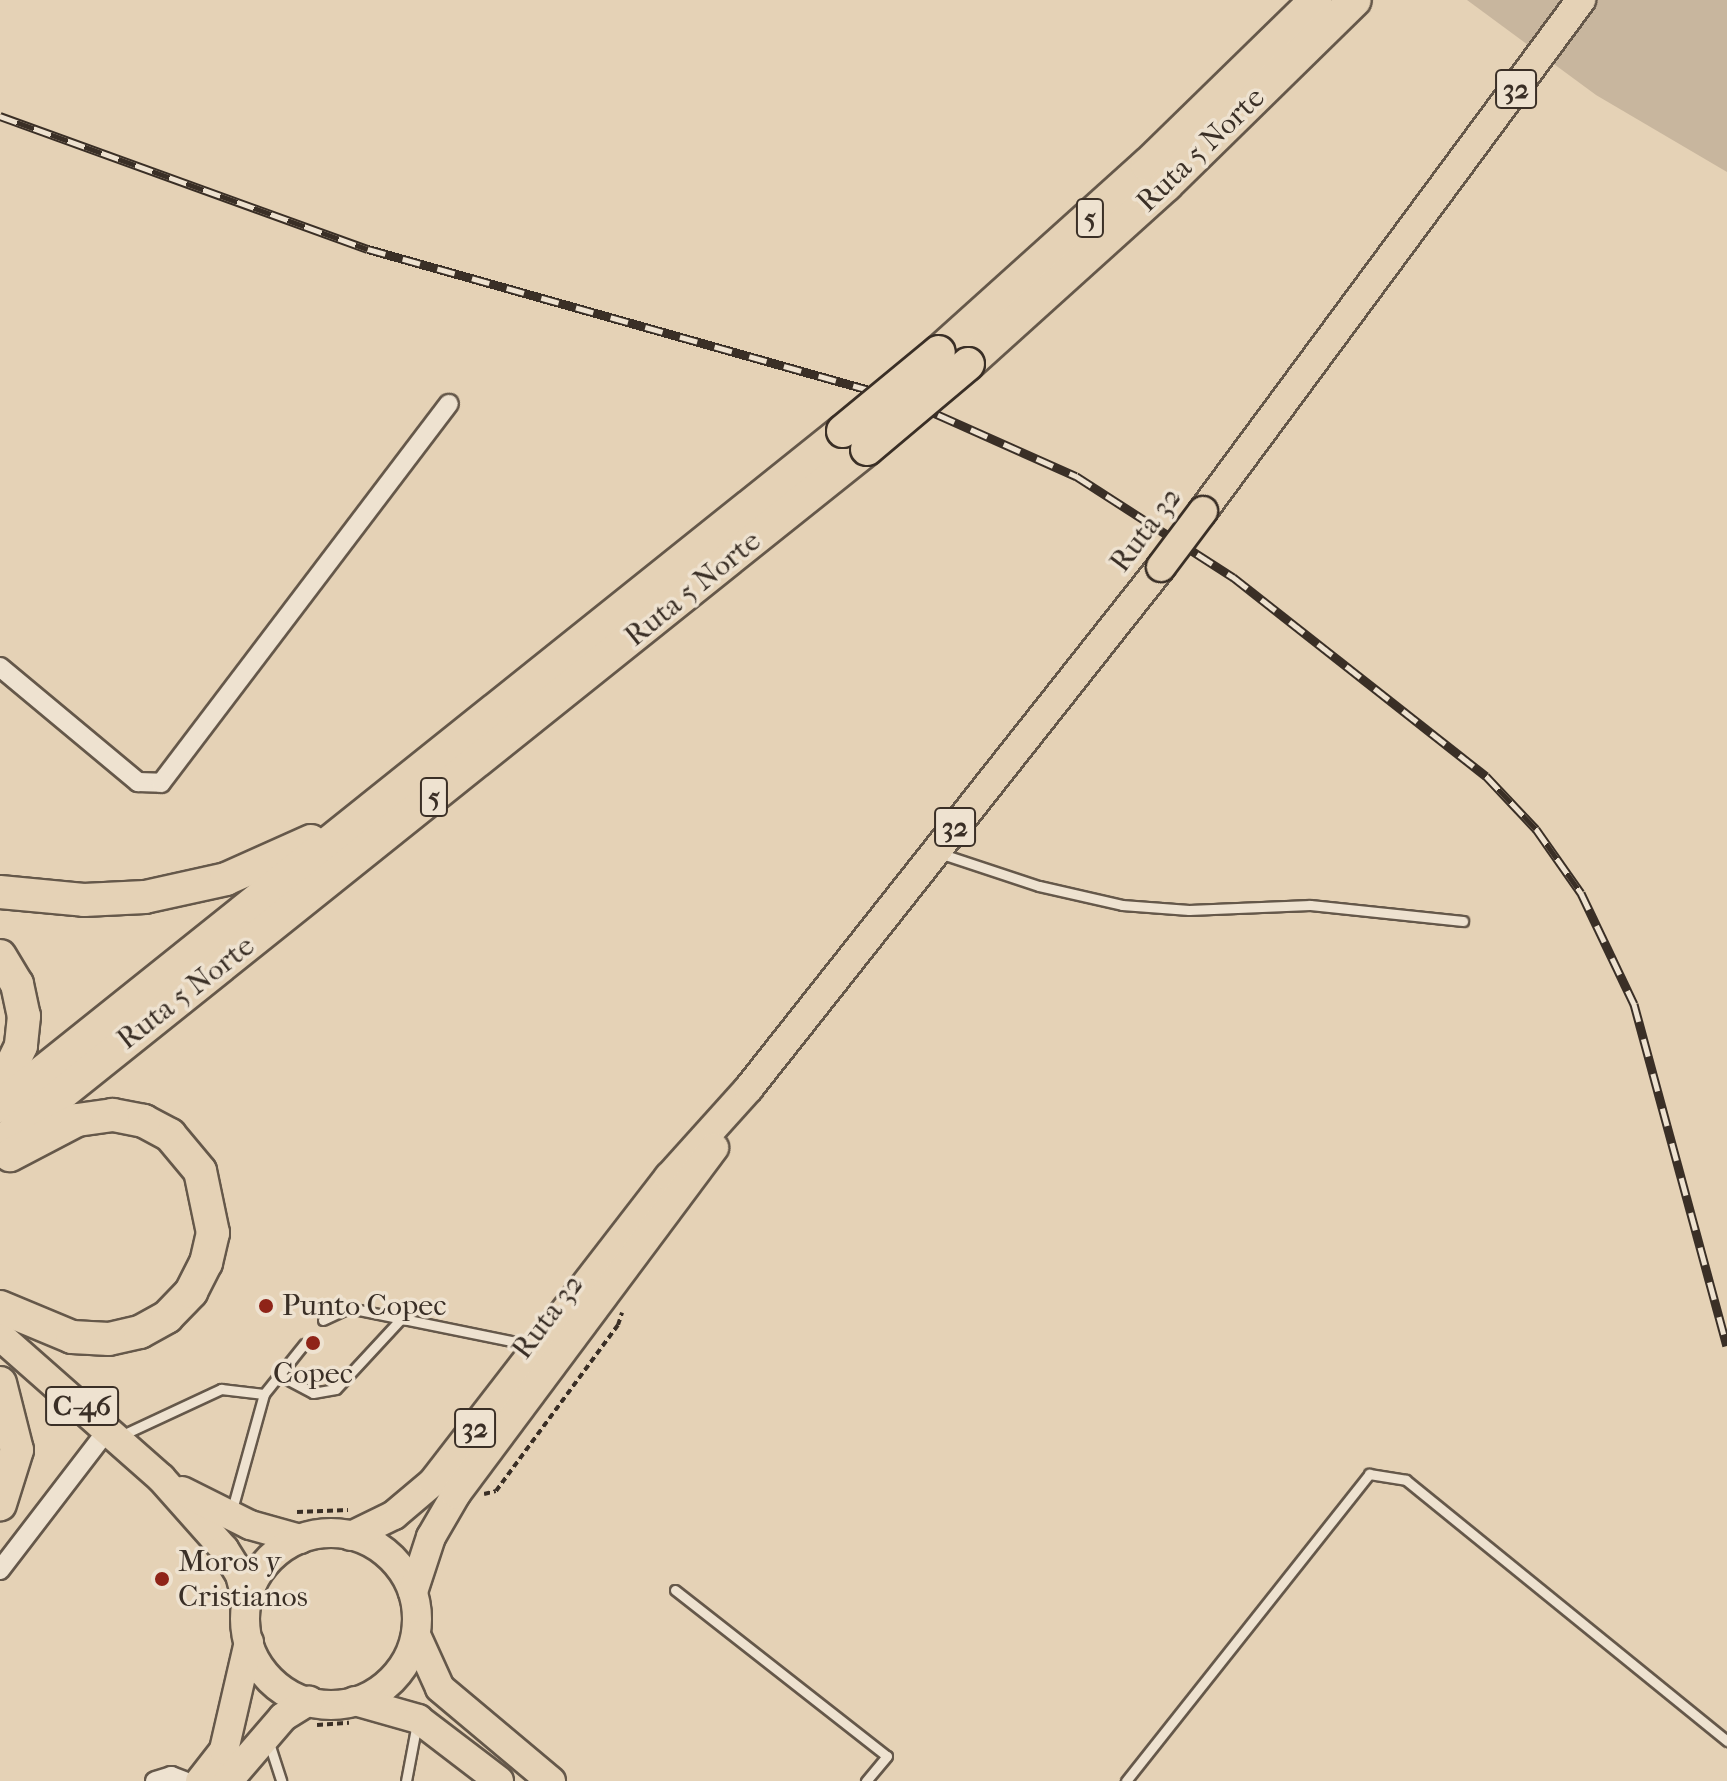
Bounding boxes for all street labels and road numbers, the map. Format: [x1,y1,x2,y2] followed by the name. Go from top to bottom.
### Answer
[1494,65,1538,113] road number: 32
[1129,80,1273,220] street label: Ruta 5 Norte
[1074,194,1106,242] road number: 5
[1102,480,1190,580] street label: Ruta 32
[618,523,768,655] street label: Ruta 5 Norte
[418,773,450,821] road number: 5
[933,803,977,851] road number: 32
[110,928,262,1058] street label: Ruta 5 Norte
[504,1267,592,1367] street label: Ruta 32
[44,1382,120,1430] road number: C-46
[453,1404,497,1452] road number: 32

